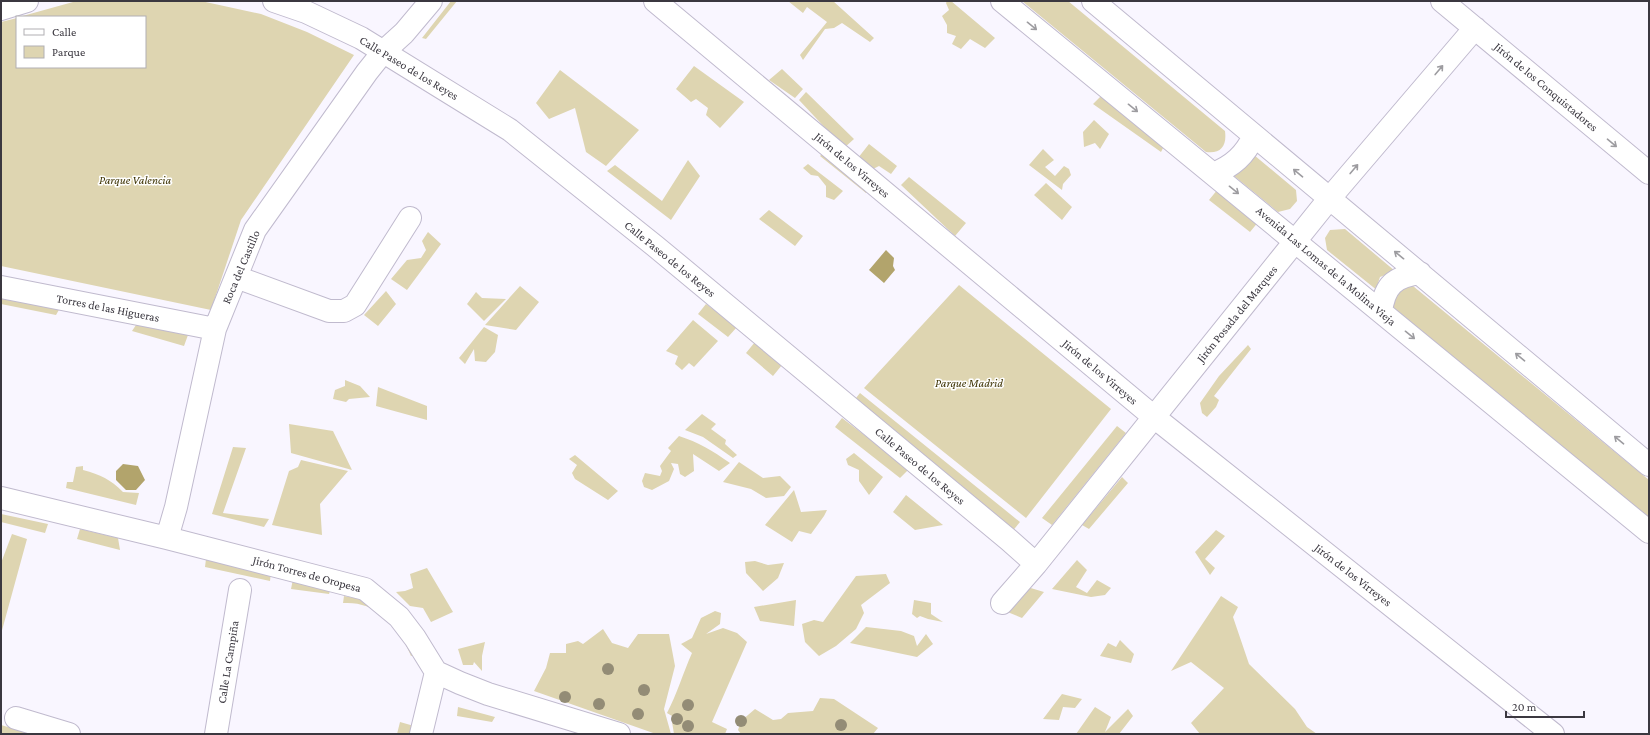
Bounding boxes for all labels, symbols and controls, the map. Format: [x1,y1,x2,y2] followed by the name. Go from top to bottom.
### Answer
[16,16,146,68] legend
[1027,21,1038,30] one-way arrow
[52,25,76,39] text: Calle
[357,33,461,103] street label: Calle Paseo de los Reyes
[1491,39,1601,135] street label: Jirón de los Conquistadores
[52,45,85,59] text: Parque
[1434,65,1443,75] one-way arrow
[1128,103,1138,112] one-way arrow
[811,129,893,201] street label: Jirón de los Virreyes
[1607,138,1618,147] one-way arrow
[1350,164,1359,174] one-way arrow
[1293,168,1303,177] one-way arrow
[99,173,171,187] park label: Parque Valencia
[1228,186,1239,194] one-way arrow
[1253,203,1399,329] street label: Avenida Las Lomas de la Molina Vieja
[622,218,719,300] street label: Calle Paseo de los Reyes
[219,228,263,306] street label: Roca del Castillo
[1393,251,1404,260] one-way arrow
[1193,263,1281,366] street label: Jirón Posada del Marques
[55,291,161,325] street label: Torres de las Higueras
[1404,331,1415,340] one-way arrow
[1059,336,1141,408] street label: Jirón de los Virreyes
[1514,352,1525,361] one-way arrow
[935,376,1003,390] park label: Parque Madrid
[872,424,968,508] street label: Calle Paseo de los Reyes
[1614,436,1625,445] one-way arrow
[1311,540,1395,610] street label: Jirón de los Virreyes
[250,553,363,595] street label: Jirón Torres de Oropesa
[215,619,242,705] street label: Calle La Campiña
[1506,693,1584,719] scale bar
[1512,700,1537,714] text: 20 m

